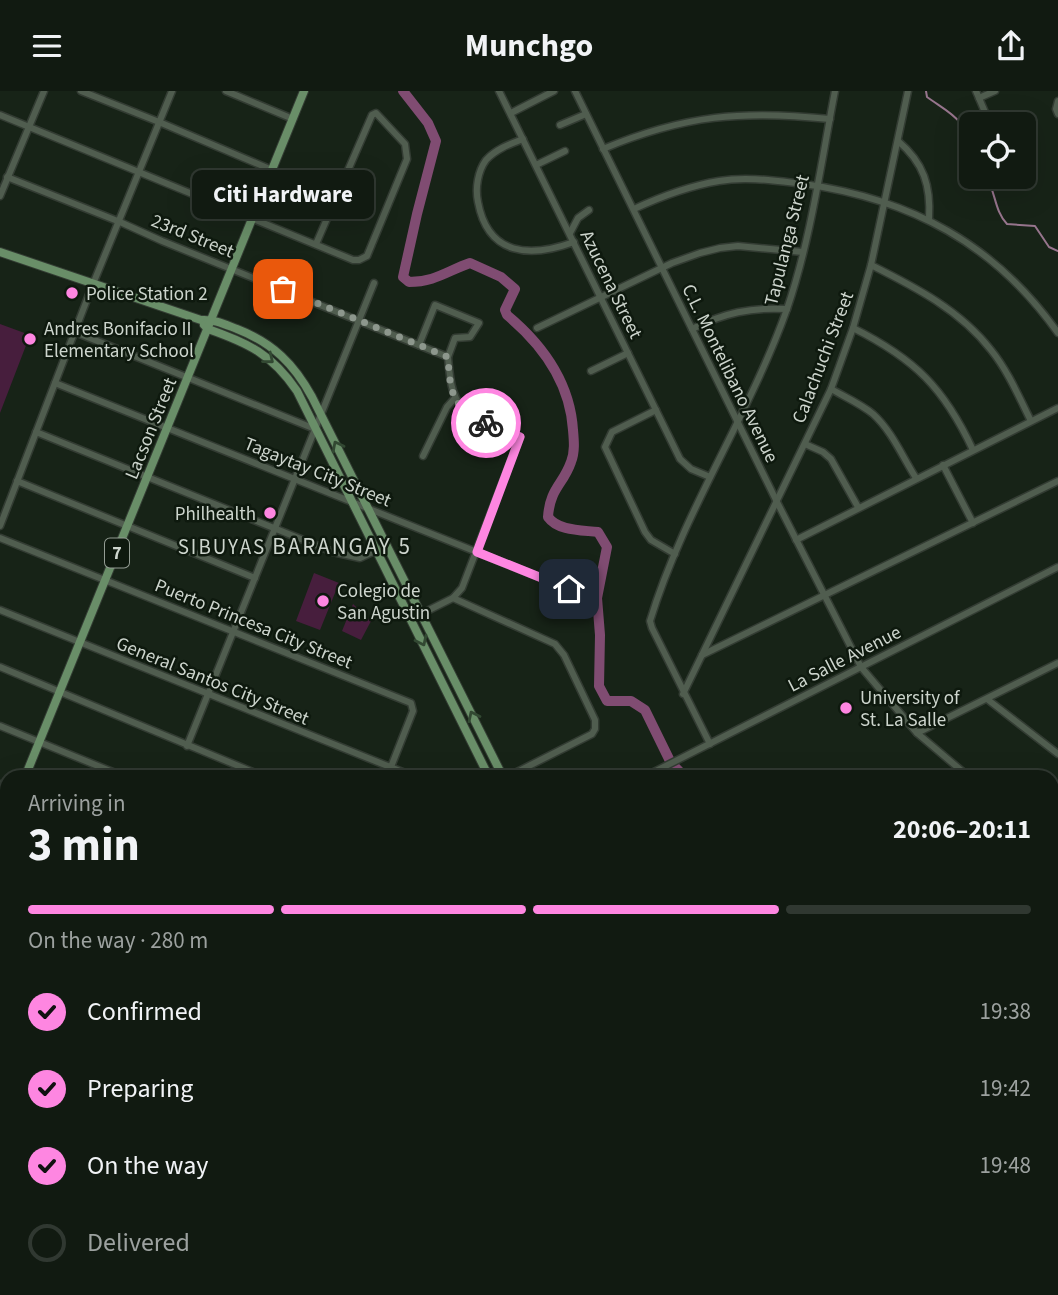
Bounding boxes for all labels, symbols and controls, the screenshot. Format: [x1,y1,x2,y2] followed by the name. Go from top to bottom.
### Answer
[465,23,593,69] text: Munchgo
[28,27,66,65] icon: menu
[992,27,1030,65] icon: share
[959,112,1036,189] map controls
[959,112,1036,189] button: locate
[192,170,374,219] callout: Citi Hardware
[758,171,817,309] street label: Tapulanga Street
[213,178,353,211] text: Citi Hardware
[147,208,238,265] street label: 23rd Street
[573,226,649,344] street label: Azucena Street
[253,259,313,319] pin
[264,270,302,308] icon: bag
[675,280,785,468] street label: C.L. Montelibano Avenue
[86,281,208,308] place label: Police Station 2
[64,285,80,301] marker: Police Station 2
[786,287,861,427] street label: Calachuchi Street
[44,316,194,365] place label: Andres Bonifacio II Elementary School
[22,331,38,347] marker: Andres Bonifacio II Elementary School
[261,350,273,363] one-way arrow
[119,373,184,483] street label: Lacson Street
[451,388,521,458] courier
[467,404,505,442] icon: bike
[240,431,396,514] street label: Tagaytay City Street
[332,441,346,453] one-way arrow
[175,501,256,528] place label: Philhealth
[262,505,278,521] marker: Philhealth
[272,530,412,563] district label: BARANGAY 5
[178,532,266,562] district label: SIBUYAS
[105,539,129,567] road number: 7
[539,559,599,619] pin
[550,570,588,608] icon: home
[151,572,357,677] street label: Puerto Princesa City Street
[337,578,430,627] place label: Colegio de San Agustin
[315,593,331,609] marker: Colegio de San Agustin
[783,619,906,699] street label: La Salle Avenue
[112,630,313,733] street label: General Santos City Street
[414,634,428,646] one-way arrow
[860,685,961,734] place label: University of St. La Salle
[838,700,854,716] marker: University of St. La Salle
[467,711,481,723] one-way arrow
[28,787,126,820] text: Arriving in
[893,811,1031,848] text: 20:06–20:11
[28,813,140,878] text: 3 min
[28,924,208,957] text: On the way · 280 m
[28,993,66,1031] icon: check
[87,993,202,1030] text: Confirmed
[980,995,1031,1028] text: 19:38
[28,1070,66,1108] icon: check
[87,1070,193,1107] text: Preparing
[980,1072,1031,1105] text: 19:42
[28,1147,66,1185] icon: check
[87,1147,208,1184] text: On the way
[980,1149,1031,1182] text: 19:48
[87,1224,190,1261] text: Delivered

